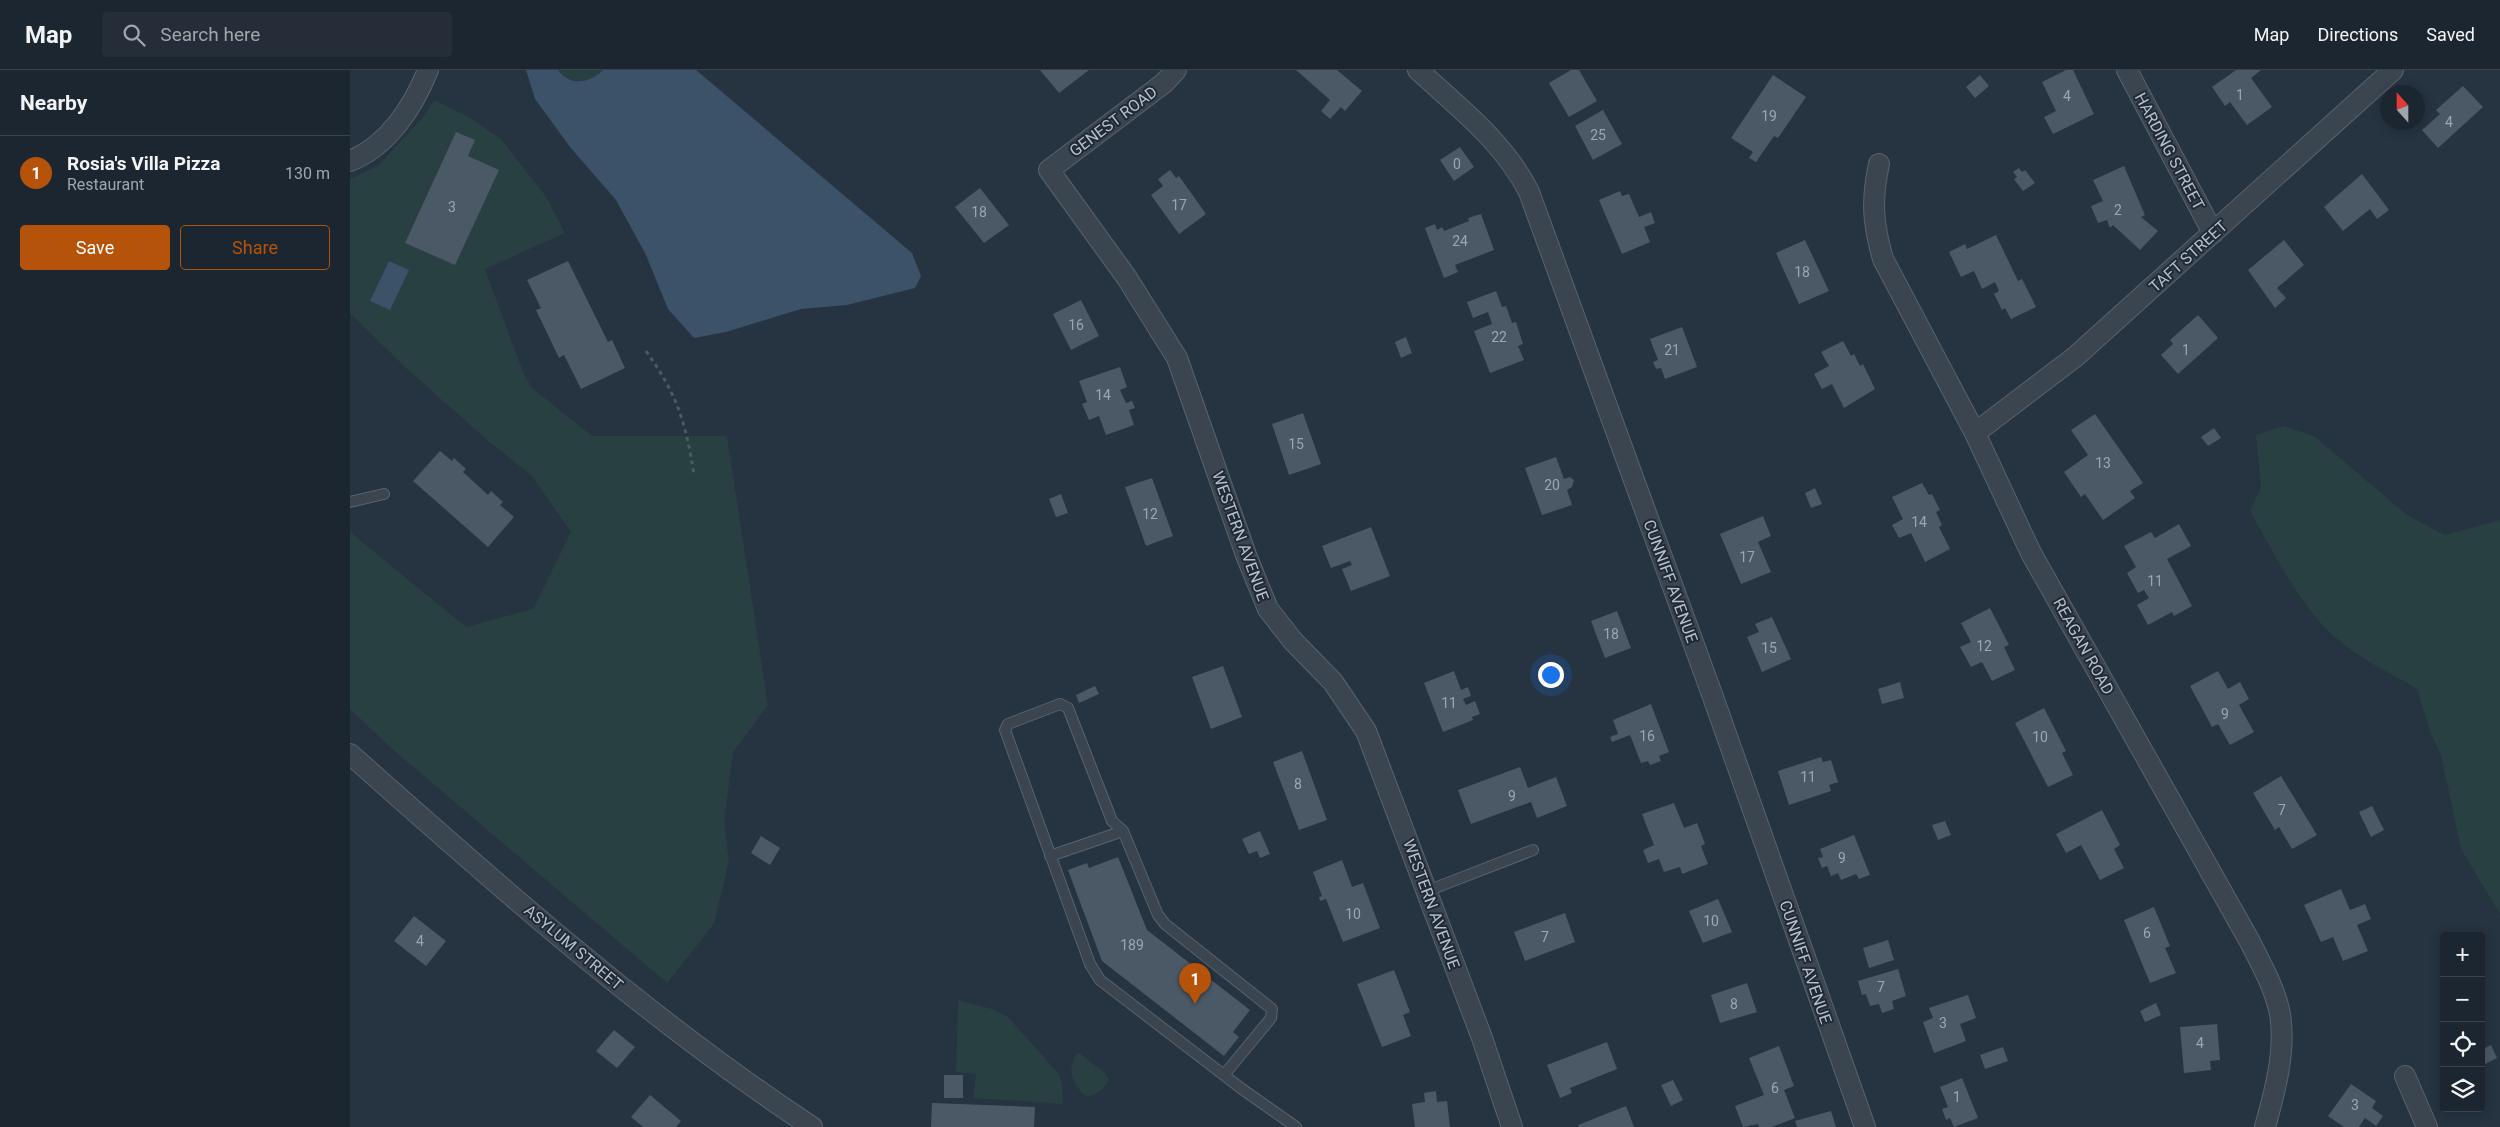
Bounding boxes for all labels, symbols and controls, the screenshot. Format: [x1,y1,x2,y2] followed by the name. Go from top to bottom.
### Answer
[102,12,452,57] search box
[25,21,72,49] text: Map
[120,21,148,49] icon: search
[160,23,260,46] text: Search here
[2254,24,2289,45] text: Map
[2317,24,2398,45] text: Directions
[2426,24,2475,45] text: Saved
[1066,82,1161,161] street label: GENEST ROAD
[2380,85,2425,130] north arrow
[2236,87,2244,103] house number: 1
[2063,88,2071,104] house number: 4
[2131,89,2209,213] street label: HARDING STREET
[20,91,87,115] text: Nearby
[1761,108,1777,124] house number: 19
[2445,114,2453,130] house number: 4
[1590,127,1606,143] house number: 25
[67,152,220,175] text: Rosia's Villa Pizza
[1453,156,1461,172] house number: 0
[31,164,41,183] text: 1
[285,164,330,183] text: 130 m
[67,175,144,194] text: Restaurant
[1171,197,1187,213] house number: 17
[448,199,456,215] house number: 3
[2114,202,2122,218] house number: 2
[971,204,987,220] house number: 18
[2145,216,2232,296] street label: TAFT STREET
[20,225,170,270] button: Save
[180,225,330,270] button: Share
[1452,233,1468,249] house number: 24
[1794,264,1810,280] house number: 18
[1068,317,1084,333] house number: 16
[1491,329,1507,345] house number: 22
[1664,342,1680,358] house number: 21
[2182,342,2190,358] house number: 1
[1095,387,1111,403] house number: 14
[1288,436,1304,452] house number: 15
[2095,455,2111,471] house number: 13
[1208,469,1273,604] street label: WESTERN AVENUE
[1544,477,1560,493] house number: 20
[1142,506,1158,522] house number: 12
[1911,514,1927,530] house number: 14
[1639,517,1702,645] street label: CUNNIFF AVENUE
[1739,549,1755,565] house number: 17
[2147,573,2163,589] house number: 11
[2049,595,2118,698] street label: REAGAN ROAD
[1603,626,1619,642] house number: 18
[1976,638,1992,654] house number: 12
[1761,640,1777,656] house number: 15
[1538,662,1564,688] your location
[1441,695,1457,711] house number: 11
[2221,706,2229,722] house number: 9
[1639,728,1655,744] house number: 16
[2032,729,2048,745] house number: 10
[1800,769,1816,785] house number: 11
[1294,776,1302,792] house number: 8
[1508,788,1516,804] house number: 9
[2278,802,2286,818] house number: 7
[1399,837,1464,972] street label: WESTERN AVENUE
[1838,850,1846,866] house number: 9
[1775,898,1836,1027] street label: CUNNIFF AVENUE
[521,901,627,994] street label: ASYLUM STREET
[1345,906,1361,922] house number: 10
[1703,913,1719,929] house number: 10
[2143,925,2151,941] house number: 6
[1541,929,1549,945] house number: 7
[2440,932,2485,1112] map controls
[2440,932,2485,977] button: +
[416,933,424,949] house number: 4
[1120,937,1144,953] house number: 189
[1179,963,1211,1004] pin: 1
[2440,977,2485,1022] button: −
[1877,979,1885,995] house number: 7
[1730,996,1738,1012] house number: 8
[1939,1015,1947,1031] house number: 3
[2440,1022,2485,1067] button: locate
[2196,1035,2204,1051] house number: 4
[2440,1067,2485,1112] button: layers
[1771,1080,1779,1096] house number: 6
[1953,1089,1961,1105] house number: 1
[2351,1097,2359,1113] house number: 3

